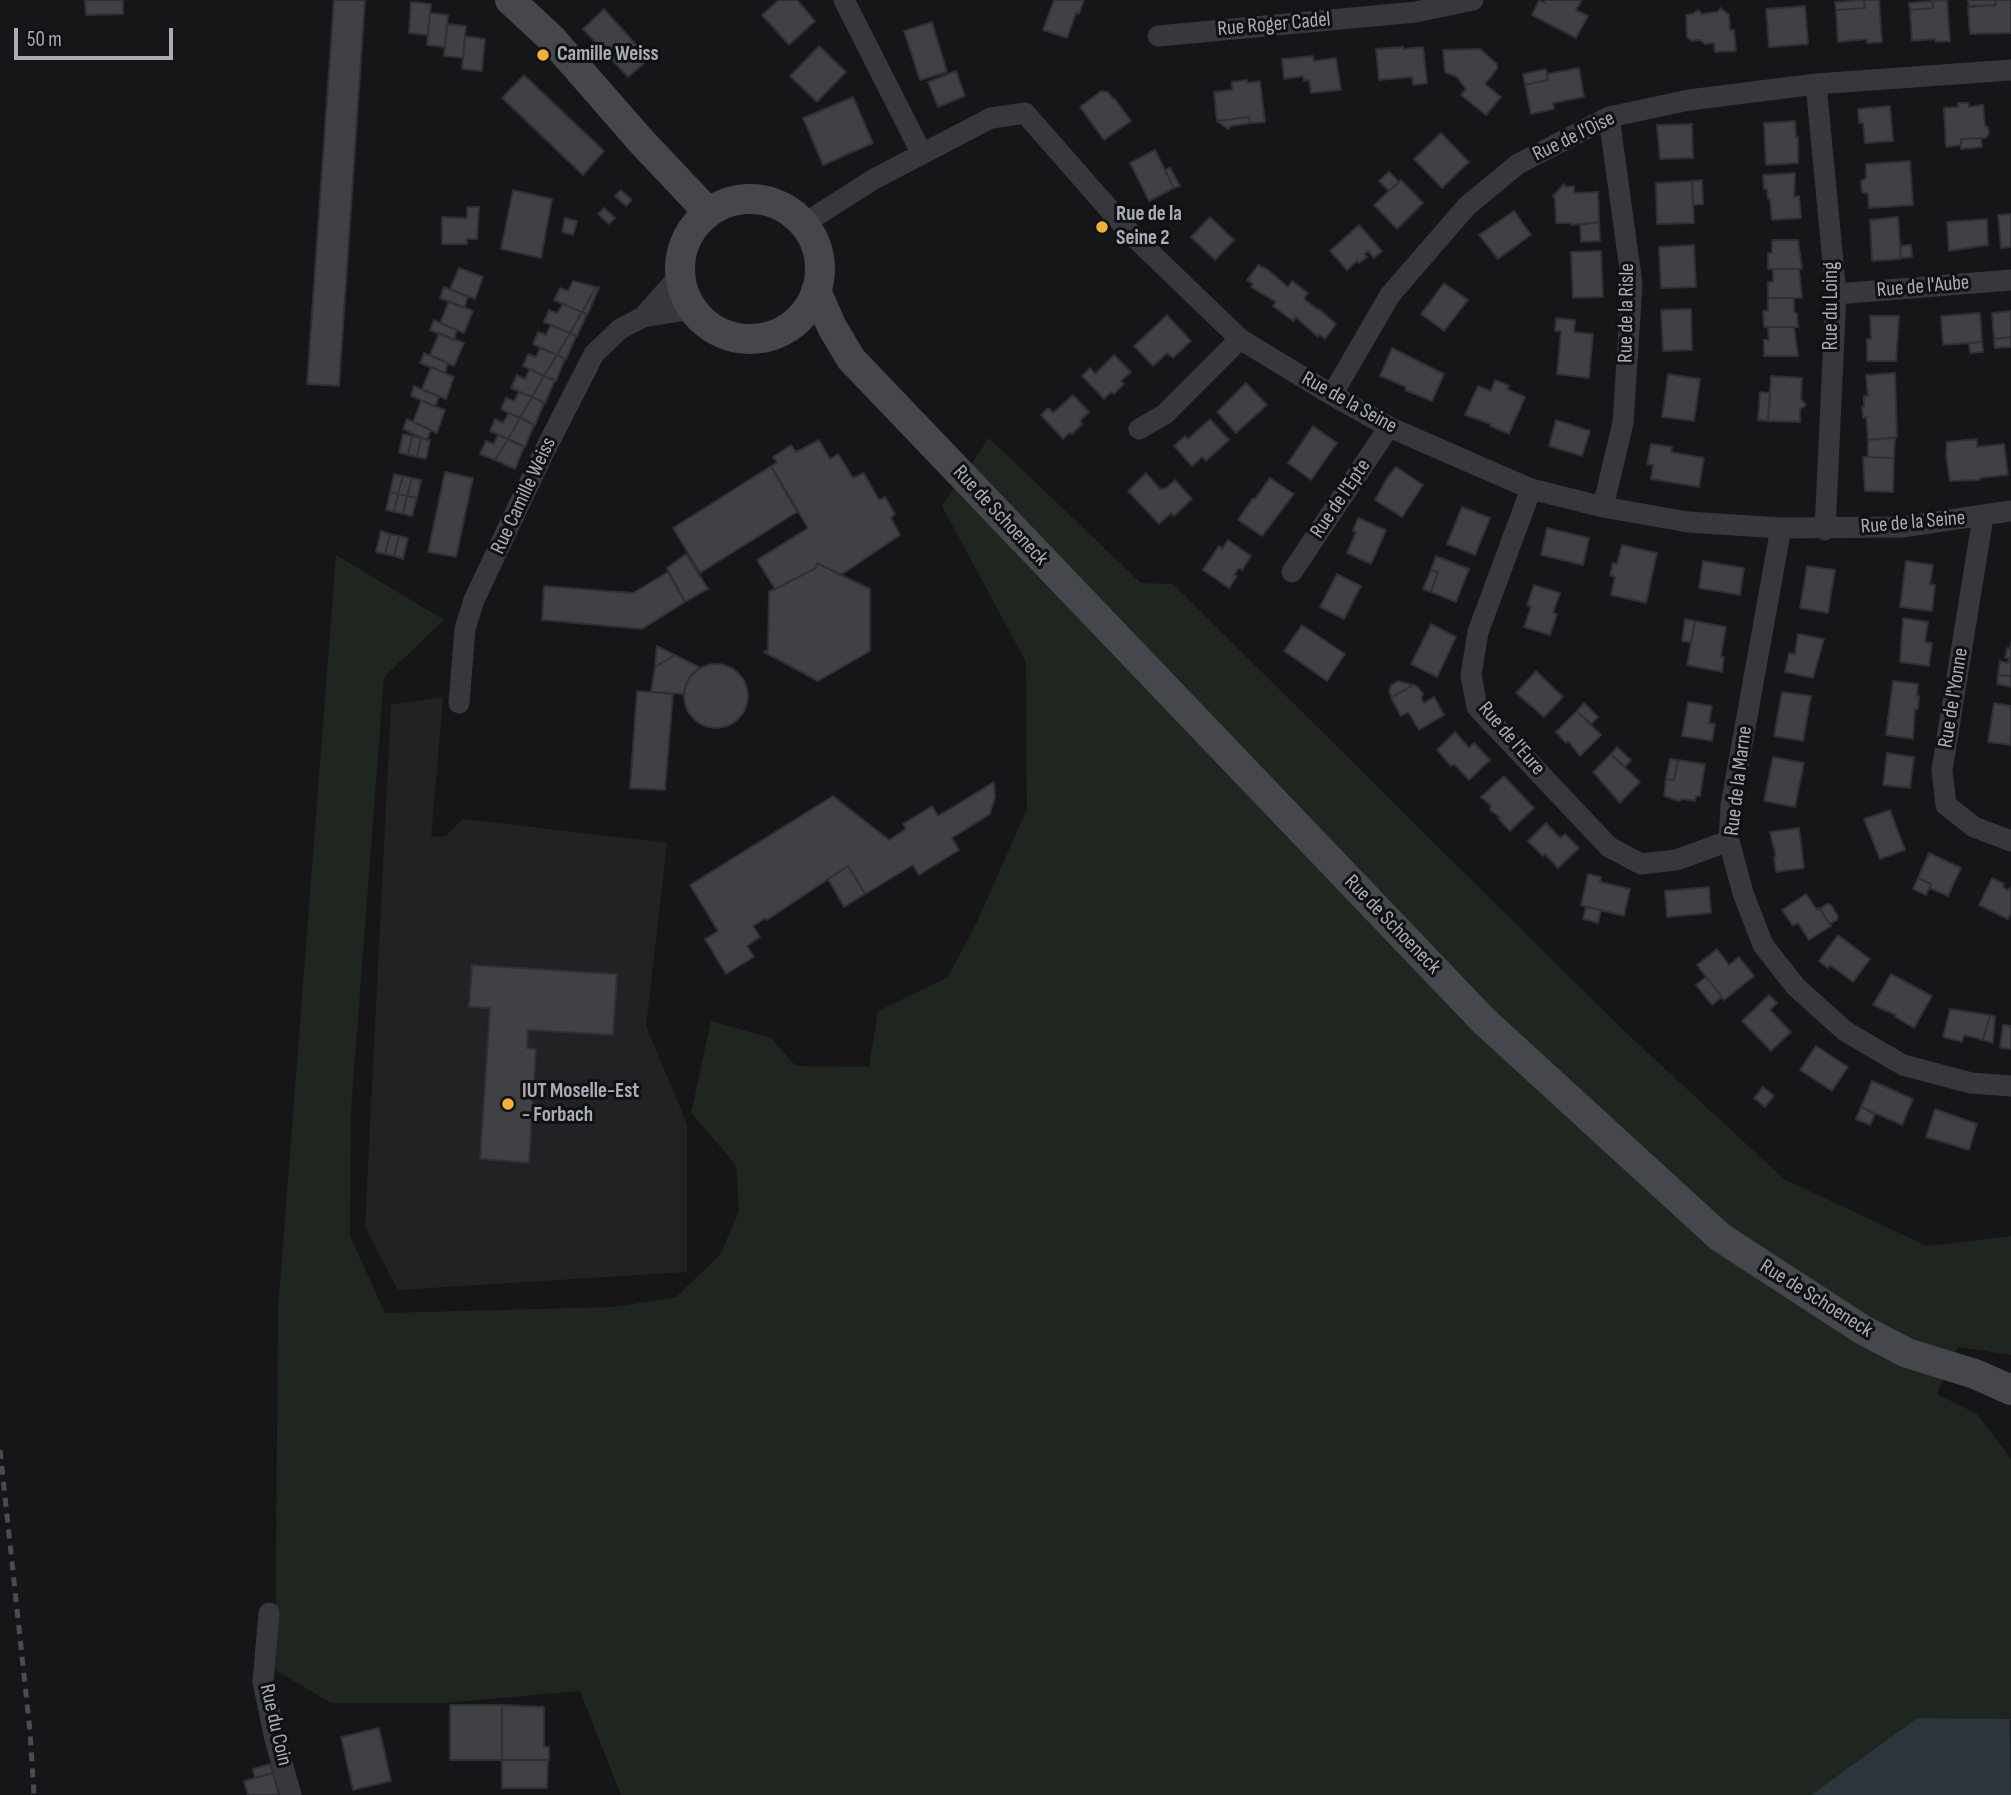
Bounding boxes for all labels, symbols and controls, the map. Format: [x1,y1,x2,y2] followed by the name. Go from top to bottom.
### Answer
[1216,8,1332,42] street label: Rue Roger Cadel
[18,14,177,58] scale bar
[27,27,62,52] text: 50 m
[557,42,658,68] place label: Camille Weiss
[535,47,551,63] marker: Camille Weiss
[1529,106,1619,168] street label: Rue de l'Oise
[1116,202,1182,252] place label: Rue de la Seine 2
[1094,219,1110,235] marker: Rue de la Seine 2
[1819,262,1845,350] street label: Rue du Loing
[1614,263,1640,363] street label: Rue de la Risle
[1876,270,1970,304] street label: Rue de l'Aube
[1297,367,1401,439] street label: Rue de la Seine
[486,434,562,558] street label: Rue Camille Weiss
[1305,455,1377,543] street label: Rue de l'Epte
[947,461,1053,571] street label: Rue de Schoeneck
[1860,506,1966,540] street label: Rue de la Seine
[1934,646,1974,750] street label: Rue de l'Yonne
[1472,697,1550,781] street label: Rue de l'Eure
[1720,725,1758,837] street label: Rue de la Marne
[1338,870,1446,980] street label: Rue de Schoeneck
[522,1079,639,1129] place label: IUT Moselle-Est - Forbach
[500,1096,516,1112] marker: IUT Moselle-Est - Forbach
[1755,1254,1877,1344] street label: Rue de Schoeneck
[253,1682,297,1768] street label: Rue du Coin

